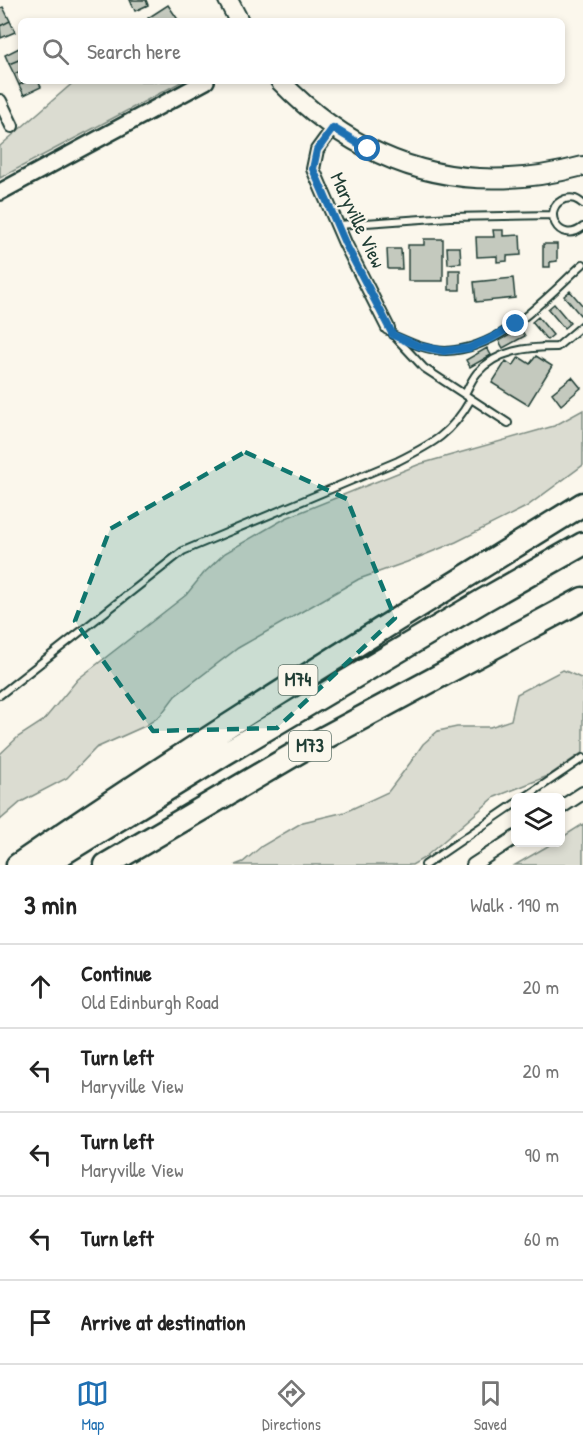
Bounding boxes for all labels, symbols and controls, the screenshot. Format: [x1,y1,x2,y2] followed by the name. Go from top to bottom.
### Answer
[18,18,565,84] search box
[39,35,72,68] icon: search
[87,36,181,66] text: Search here
[354,135,380,161] route start
[325,168,392,272] street label: Maryville View
[502,310,528,336] route end
[278,665,318,695] road number: M74
[289,731,331,761] road number: M73
[511,793,565,847] map controls
[511,793,565,847] button: layers
[24,887,77,922] text: 3 min
[470,891,559,918] text: Walk · 190 m
[81,958,152,988] text: Continue
[24,970,57,1003] icon: ahead
[522,973,559,1000] text: 20 m
[81,988,219,1015] text: Old Edinburgh Road
[81,1042,154,1072] text: Turn left
[24,1054,57,1087] icon: left
[522,1057,559,1084] text: 20 m
[81,1072,184,1099] text: Maryville View
[81,1126,154,1156] text: Turn left
[24,1138,57,1171] icon: left
[525,1141,559,1168] text: 90 m
[81,1156,184,1183] text: Maryville View
[24,1222,57,1255] icon: left
[81,1223,154,1253] text: Turn left
[524,1225,559,1252] text: 60 m
[24,1306,57,1339] icon: arrive
[81,1307,246,1337] text: Arrive at destination
[76,1377,109,1435] tab: Map
[262,1377,321,1435] tab: Directions
[474,1377,507,1435] tab: Saved

